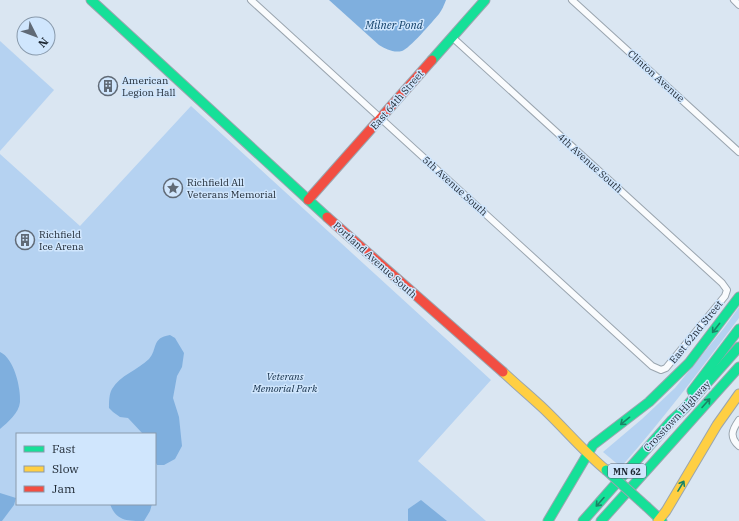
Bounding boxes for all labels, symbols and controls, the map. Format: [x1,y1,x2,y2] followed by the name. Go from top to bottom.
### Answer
[16,16,56,56] north arrow
[364,18,424,32] water label: Milner Pond
[35,35,52,51] text: N
[625,47,687,105] street label: Clinton Avenue
[368,67,427,132] street label: East 64th Street
[122,74,176,99] place label: American Legion Hall
[97,75,119,97] building icon: American Legion Hall
[555,130,625,196] street label: 4th Avenue South
[420,153,490,219] street label: 5th Avenue South
[187,176,276,201] place label: Richfield All Veterans Memorial
[162,177,184,199] place icon: Richfield All Veterans Memorial
[331,219,419,301] street label: Portland Avenue South
[39,228,84,253] place label: Richfield Ice Arena
[14,229,36,251] building icon: Richfield Ice Arena
[667,297,726,366] street label: East 62nd Street
[711,323,720,334] one-way arrow
[252,370,318,395] park label: Veterans Memorial Park
[641,377,714,454] street label: Crosstown Highway
[702,397,711,408] one-way arrow
[620,417,631,425] one-way arrow
[16,433,156,505] legend
[52,441,76,456] text: Fast
[52,461,79,476] text: Slow
[608,464,646,478] road number: MN 62
[677,480,685,492] one-way arrow
[52,481,76,496] text: Jam
[595,496,604,507] one-way arrow

